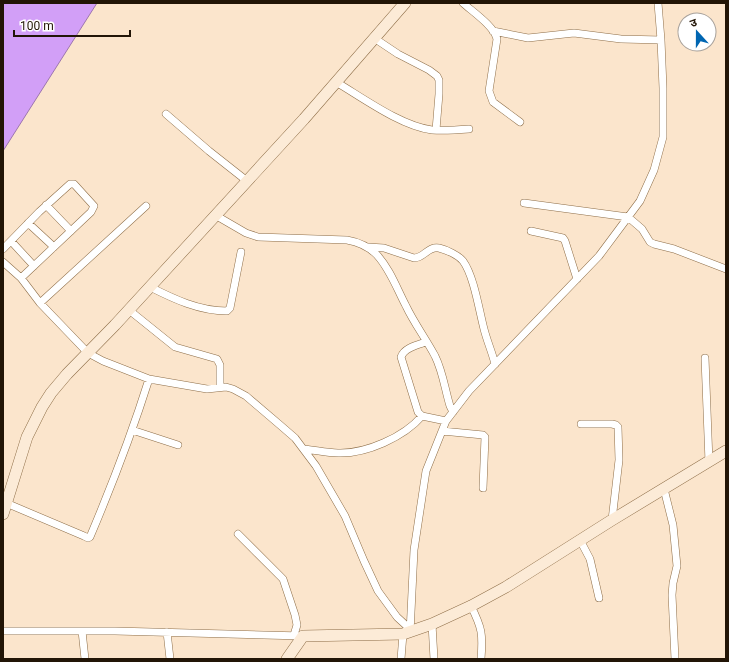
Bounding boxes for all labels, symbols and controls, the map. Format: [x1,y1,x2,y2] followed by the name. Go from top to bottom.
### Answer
[14,12,130,38] scale bar
[677,12,717,52] north arrow
[688,16,699,30] text: उ
[20,19,54,33] text: 100 m

